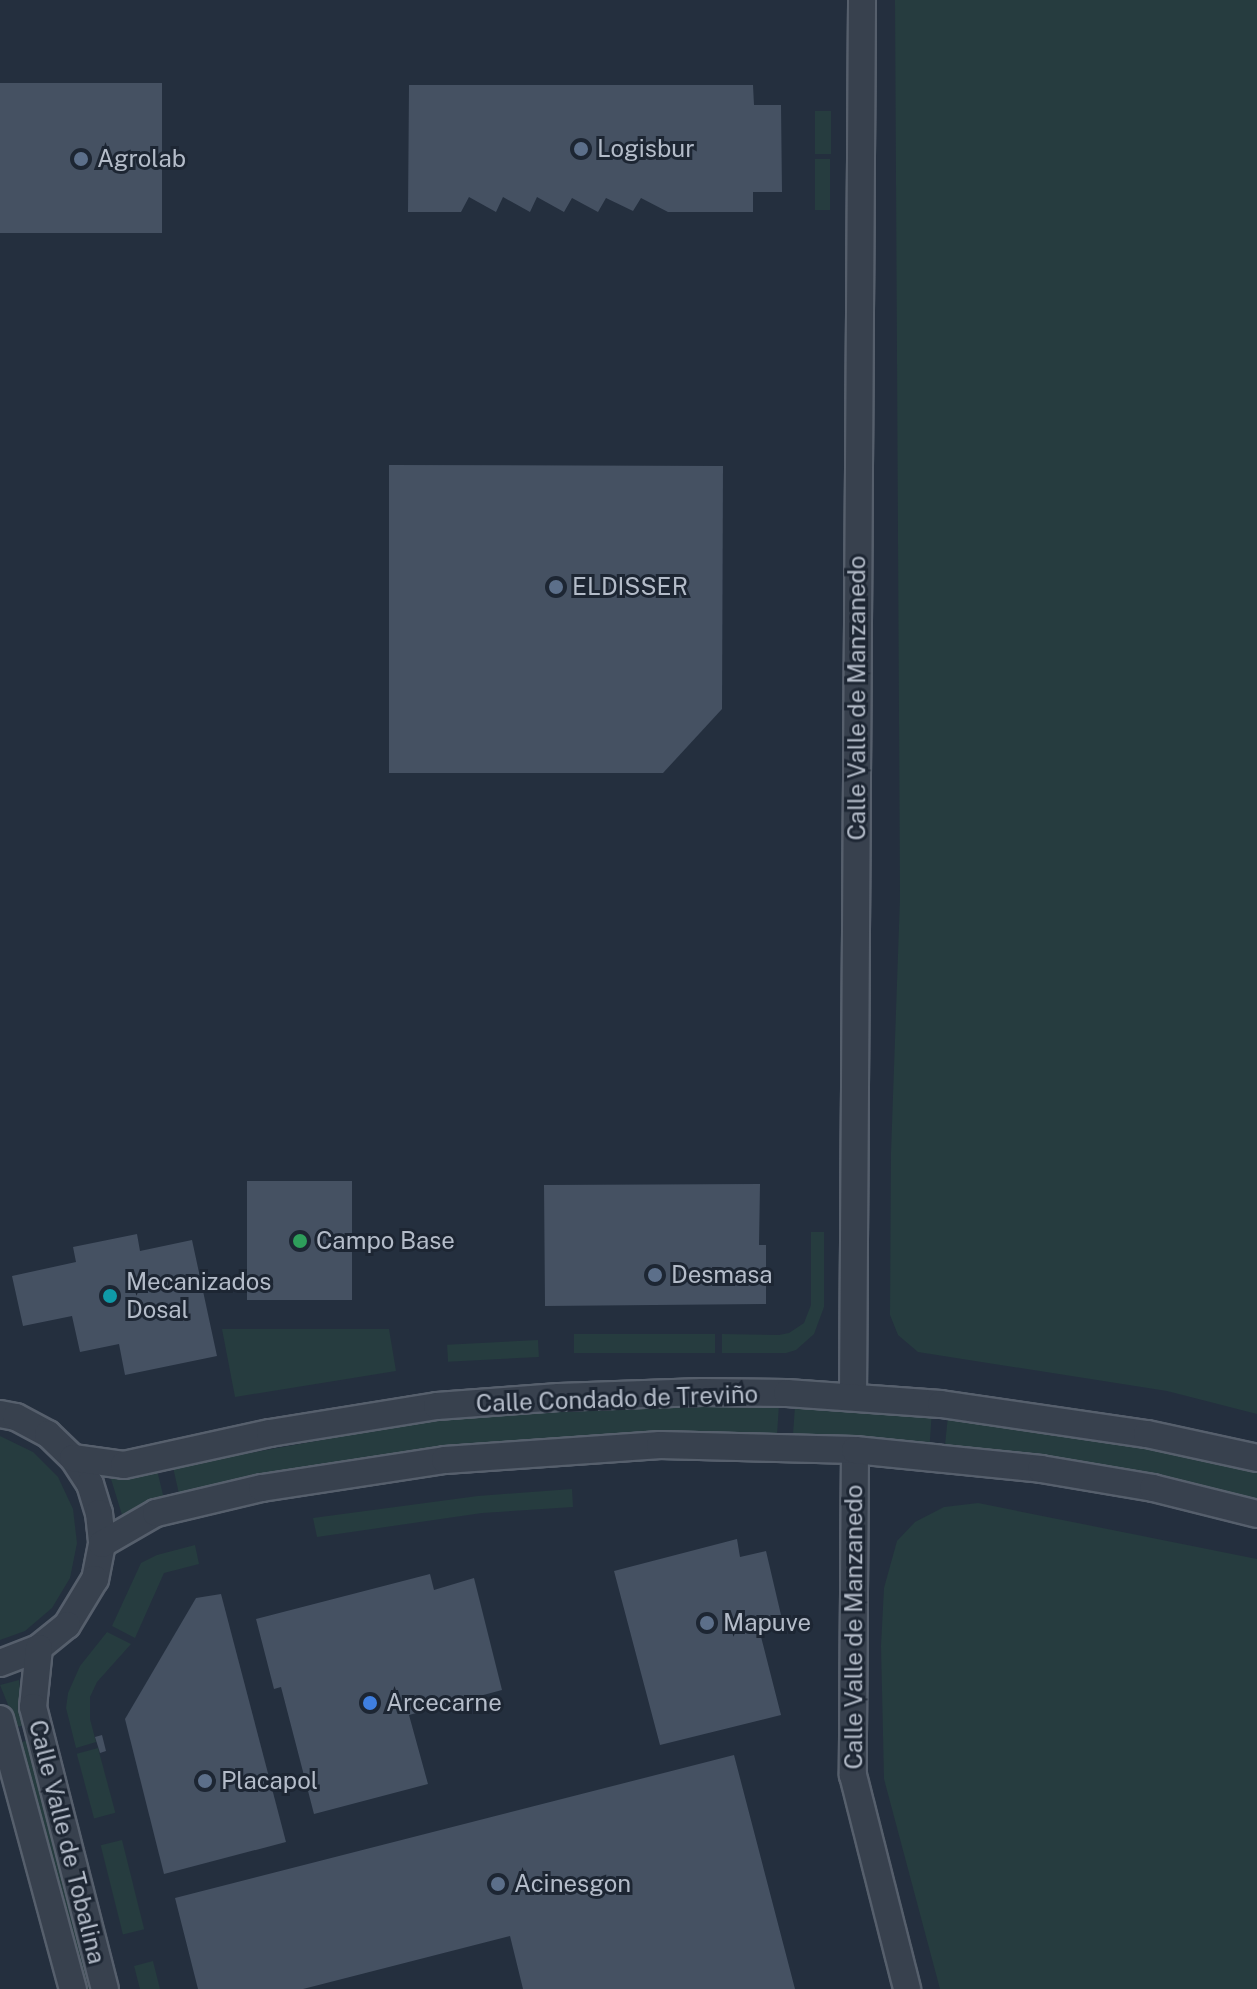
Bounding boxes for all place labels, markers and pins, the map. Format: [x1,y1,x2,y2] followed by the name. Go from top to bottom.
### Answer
[597,135,695,163] place label: Logisbur
[572,140,590,158] marker: Logisbur
[97,145,186,173] place label: Agrolab
[72,150,90,168] marker: Agrolab
[572,573,688,601] place label: ELDISSER
[547,578,565,596] marker: ELDISSER
[316,1227,455,1255] place label: Campo Base
[291,1232,309,1250] marker: Campo Base
[671,1261,773,1289] place label: Desmasa
[646,1266,664,1284] marker: Desmasa
[126,1268,272,1324] place label: Mecanizados Dosal
[101,1287,119,1305] marker: Mecanizados Dosal
[723,1609,811,1637] place label: Mapuve
[698,1614,716,1632] marker: Mapuve
[386,1689,502,1717] place label: Arcecarne
[361,1694,379,1712] marker: Arcecarne
[221,1767,318,1795] place label: Placapol
[196,1772,214,1790] marker: Placapol
[514,1870,631,1898] place label: Acinesgon
[489,1875,507,1893] marker: Acinesgon

